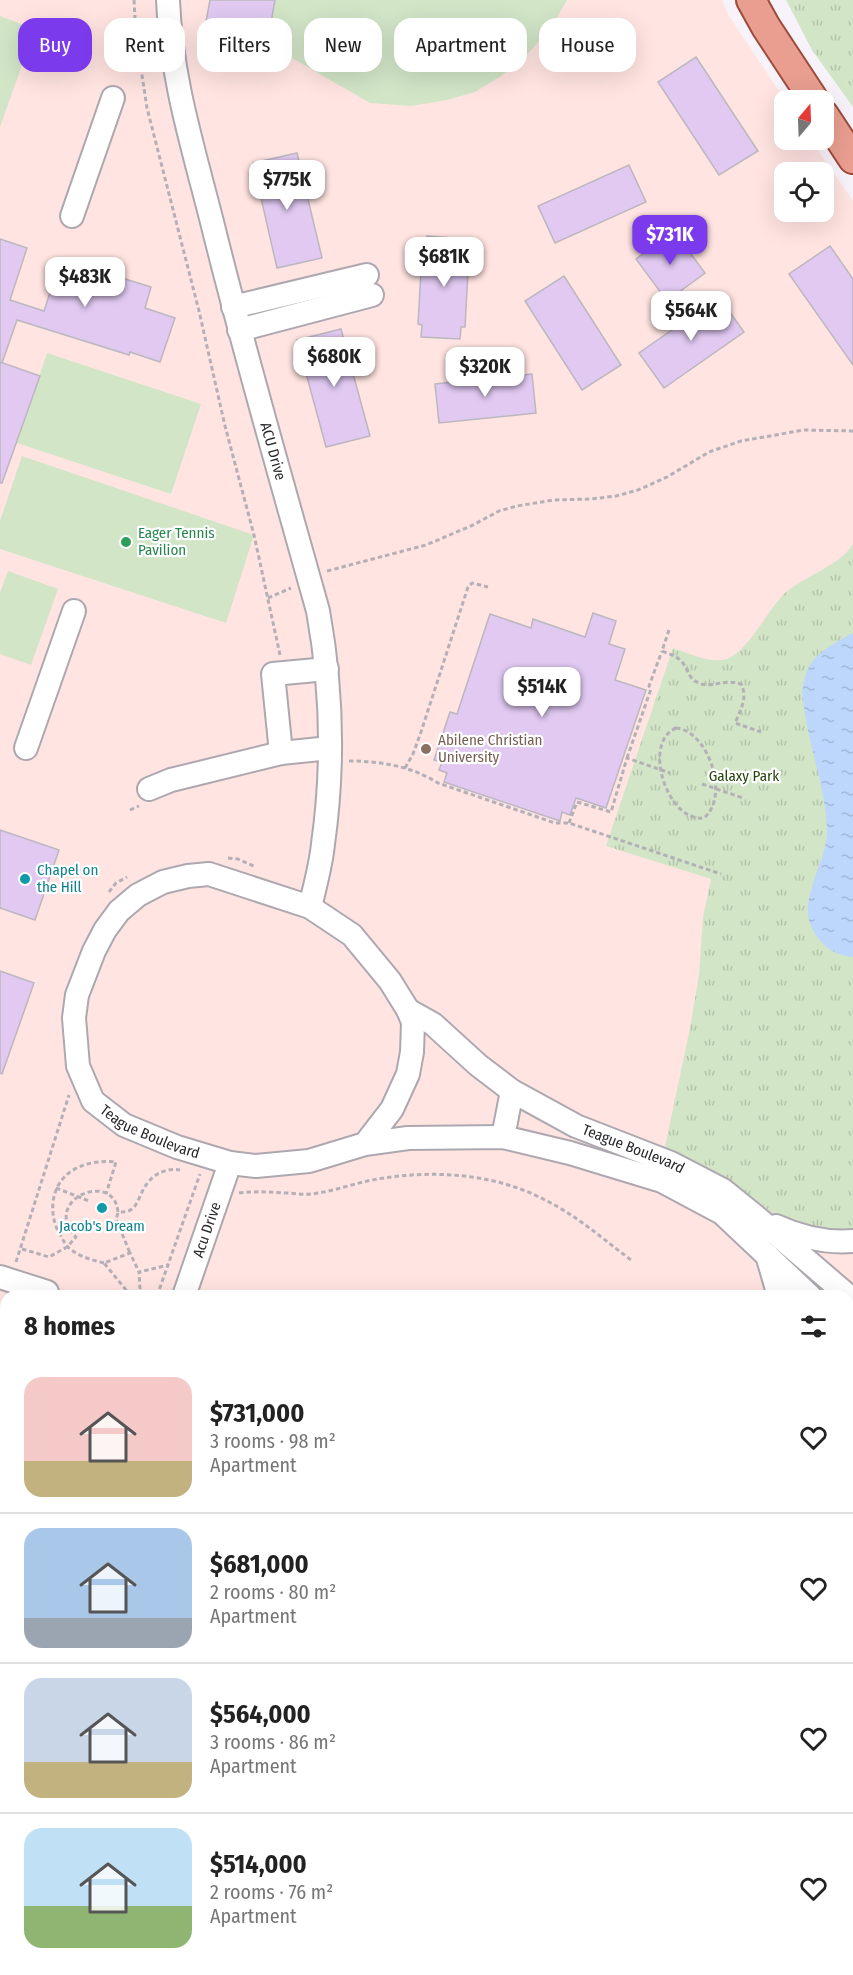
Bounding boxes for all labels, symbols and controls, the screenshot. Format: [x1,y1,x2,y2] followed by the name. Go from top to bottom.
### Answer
[18,18,92,72] chip: Buy
[104,18,185,72] chip: Rent
[197,18,292,72] chip: Filters
[304,18,382,72] chip: New
[394,18,527,72] chip: Apartment
[539,18,636,72] chip: House
[774,90,834,150] north arrow
[774,90,834,222] map controls
[245,160,329,211] pin: $775K
[774,162,834,222] button: locate
[263,167,311,191] text: $775K
[628,215,712,266] pin: $731K
[646,222,694,246] text: $731K
[402,237,486,288] pin: $681K
[419,244,469,268] text: $681K
[43,257,127,308] pin: $483K
[59,264,111,288] text: $483K
[649,291,733,342] pin: $564K
[665,298,717,322] text: $564K
[292,337,376,388] pin: $680K
[307,344,361,368] text: $680K
[443,347,527,398] pin: $320K
[459,354,511,378] text: $320K
[256,420,290,482] street label: ACU Drive
[138,524,215,559] place label: Eager Tennis Pavilion
[119,535,133,549] marker: Eager Tennis Pavilion
[500,667,584,718] pin: $514K
[517,674,567,698] text: $514K
[438,731,543,766] place label: Abilene Christian University
[419,742,433,756] marker: Abilene Christian University
[709,767,779,785] park label: Galaxy Park
[37,861,98,896] place label: Chapel on the Hill
[18,872,32,886] marker: Chapel on the Hill
[97,1101,202,1162] street label: Teague Boulevard
[580,1120,687,1177] street label: Teague Boulevard
[189,1200,225,1260] street label: Acu Drive
[95,1201,109,1215] marker: Jacob's Dream
[59,1217,145,1235] place label: Jacob's Dream
[797,1310,830,1343] icon: filters
[24,1311,115,1342] text: 8 homes
[210,1398,304,1429] text: $731,000
[72,1401,144,1473] icon: home
[797,1421,830,1454] icon: heart
[210,1429,336,1453] text: 3 rooms · 98 m²
[210,1453,297,1477] text: Apartment
[210,1549,309,1580] text: $681,000
[72,1552,144,1624] icon: home
[797,1572,830,1605] icon: heart
[210,1580,336,1604] text: 2 rooms · 80 m²
[210,1604,297,1628] text: Apartment
[210,1699,311,1730] text: $564,000
[72,1702,144,1774] icon: home
[797,1722,830,1755] icon: heart
[210,1730,336,1754] text: 3 rooms · 86 m²
[210,1754,297,1778] text: Apartment
[210,1849,307,1880] text: $514,000
[72,1852,144,1924] icon: home
[797,1872,830,1905] icon: heart
[210,1880,333,1904] text: 2 rooms · 76 m²
[210,1904,297,1928] text: Apartment

